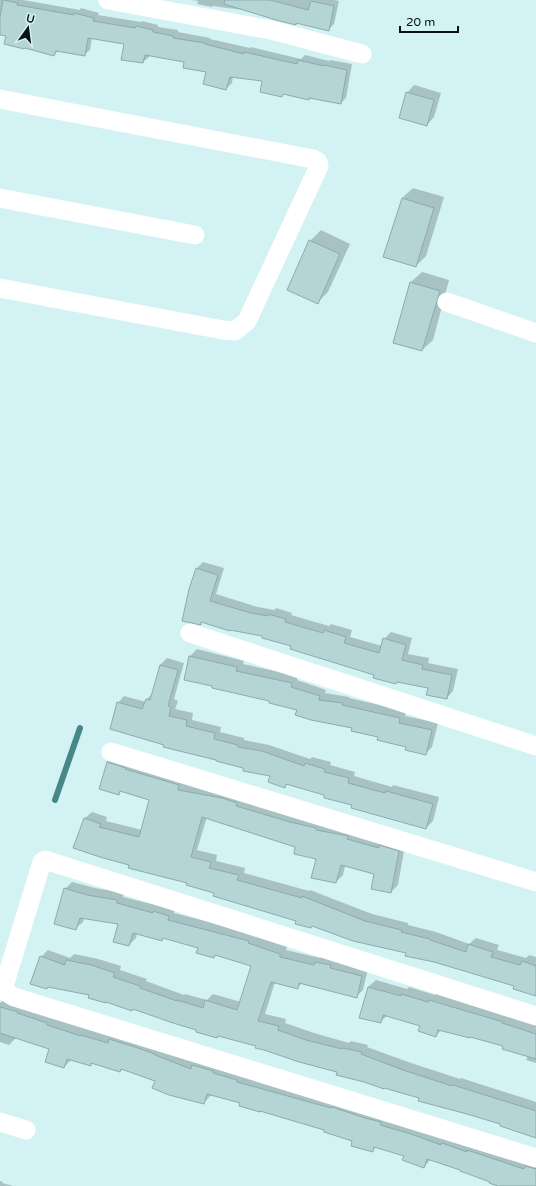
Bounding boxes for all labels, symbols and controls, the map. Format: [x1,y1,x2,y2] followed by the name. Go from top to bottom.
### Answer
[8,8,48,48] north arrow
[400,8,458,34] scale bar
[25,11,36,26] text: U
[406,15,435,29] text: 20 m

